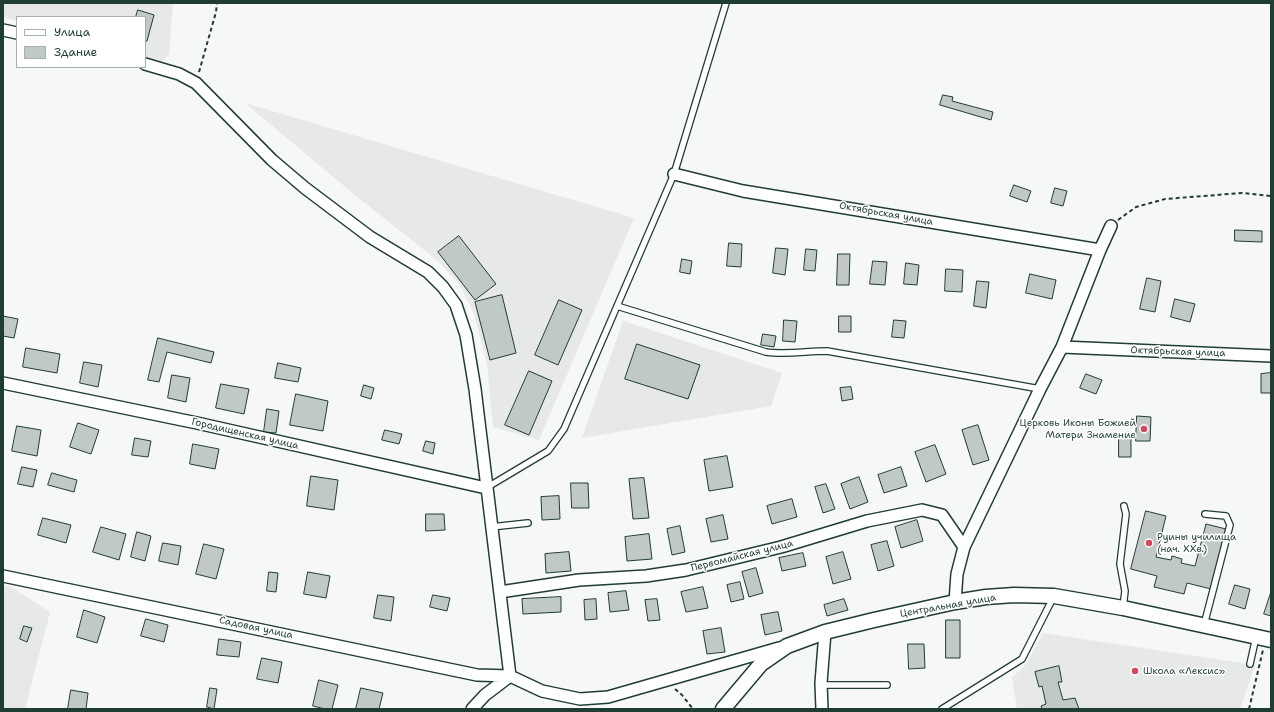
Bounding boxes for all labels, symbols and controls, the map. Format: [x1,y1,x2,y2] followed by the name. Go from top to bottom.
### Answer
[16,16,146,68] legend
[54,24,90,40] text: Улица
[54,44,97,60] text: Здание
[838,200,934,228] street label: Октябрьская улица
[1130,344,1226,360] street label: Октябрьская улица
[190,416,300,452] street label: Городищенская улица
[1020,417,1136,440] place label: Церковь Иконы Божией Матери Знамение
[1139,424,1149,434] marker: Церковь Иконы Божией Матери Знамение
[1157,531,1236,554] place label: Руины училища (нач. XXв.)
[690,537,794,575] street label: Первомайская улица
[1144,538,1154,548] marker: Руины училища (нач. XXв.)
[899,592,997,620] street label: Центральная улица
[218,614,294,642] street label: Садовая улица
[1143,665,1225,677] place label: Школа «Лексис»
[1130,666,1140,676] marker: Школа «Лексис»

